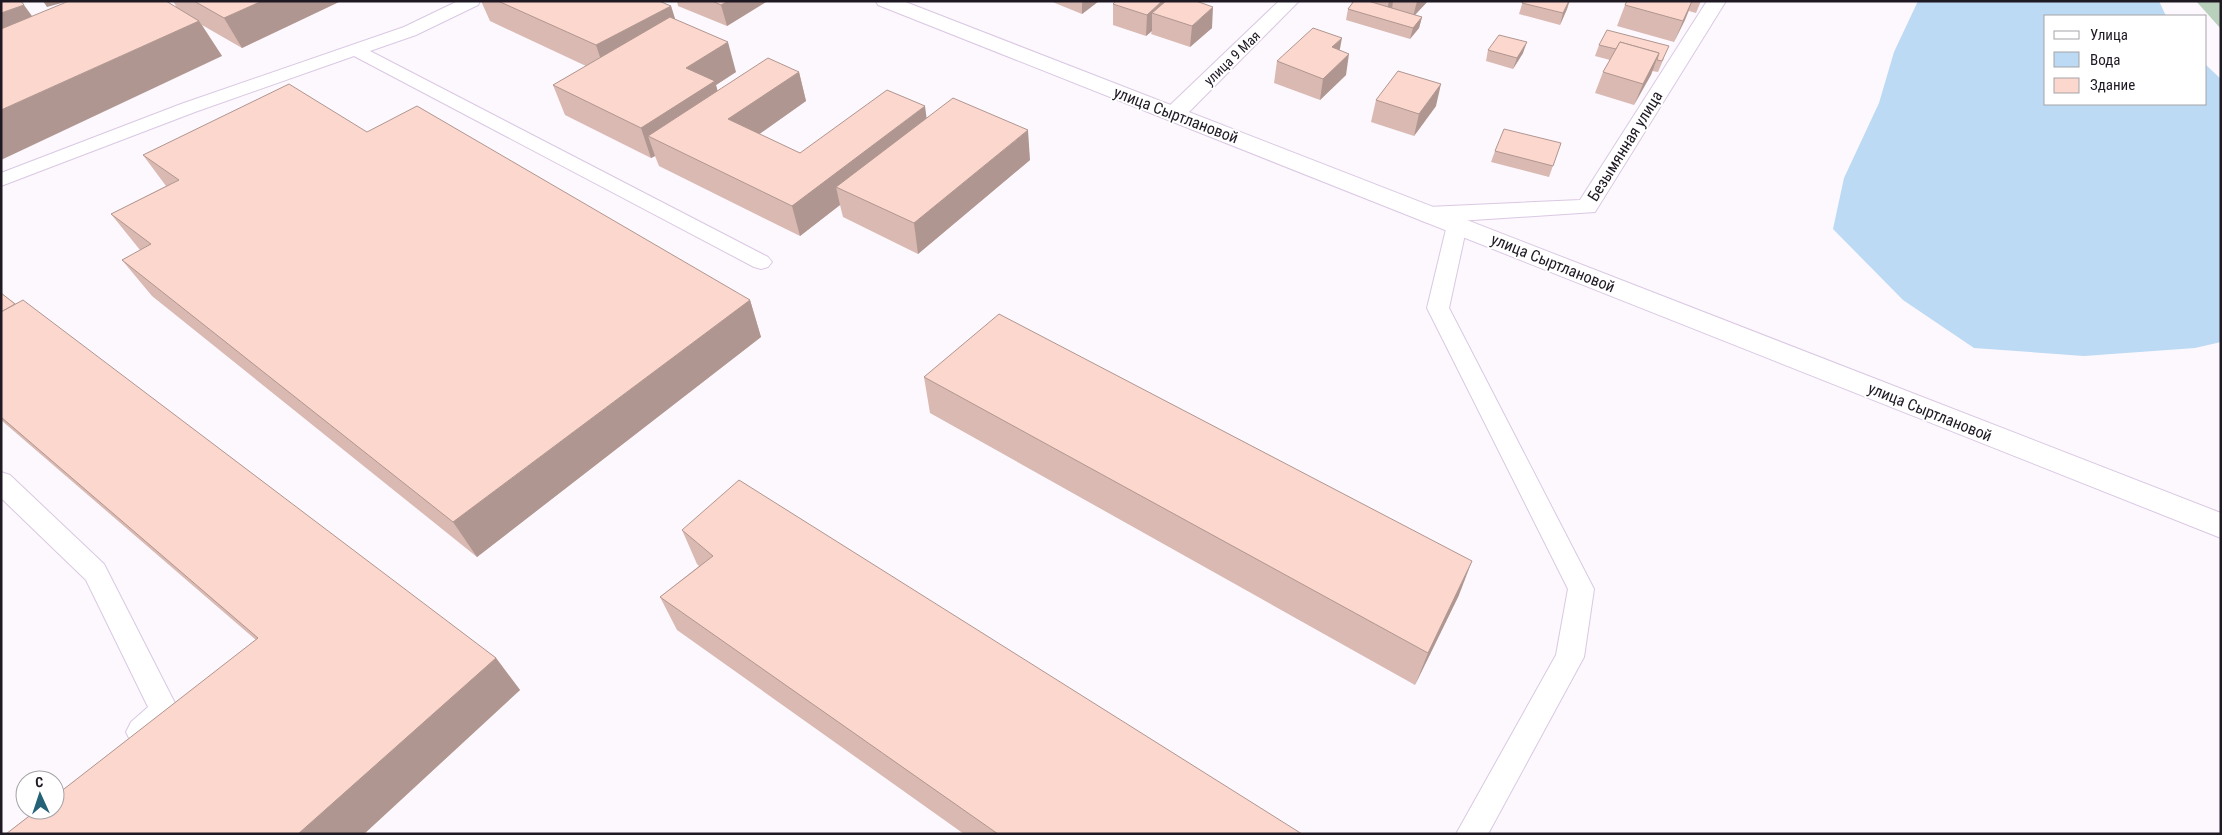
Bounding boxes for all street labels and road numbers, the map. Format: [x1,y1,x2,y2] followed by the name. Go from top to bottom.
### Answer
[1201,27,1263,89] street label: улица 9 Мая
[1111,82,1241,148] street label: улица Сыртлановой
[1583,87,1667,205] street label: Безымянная улица
[1488,229,1618,297] street label: улица Сыртлановой
[1865,378,1995,446] street label: улица Сыртлановой

